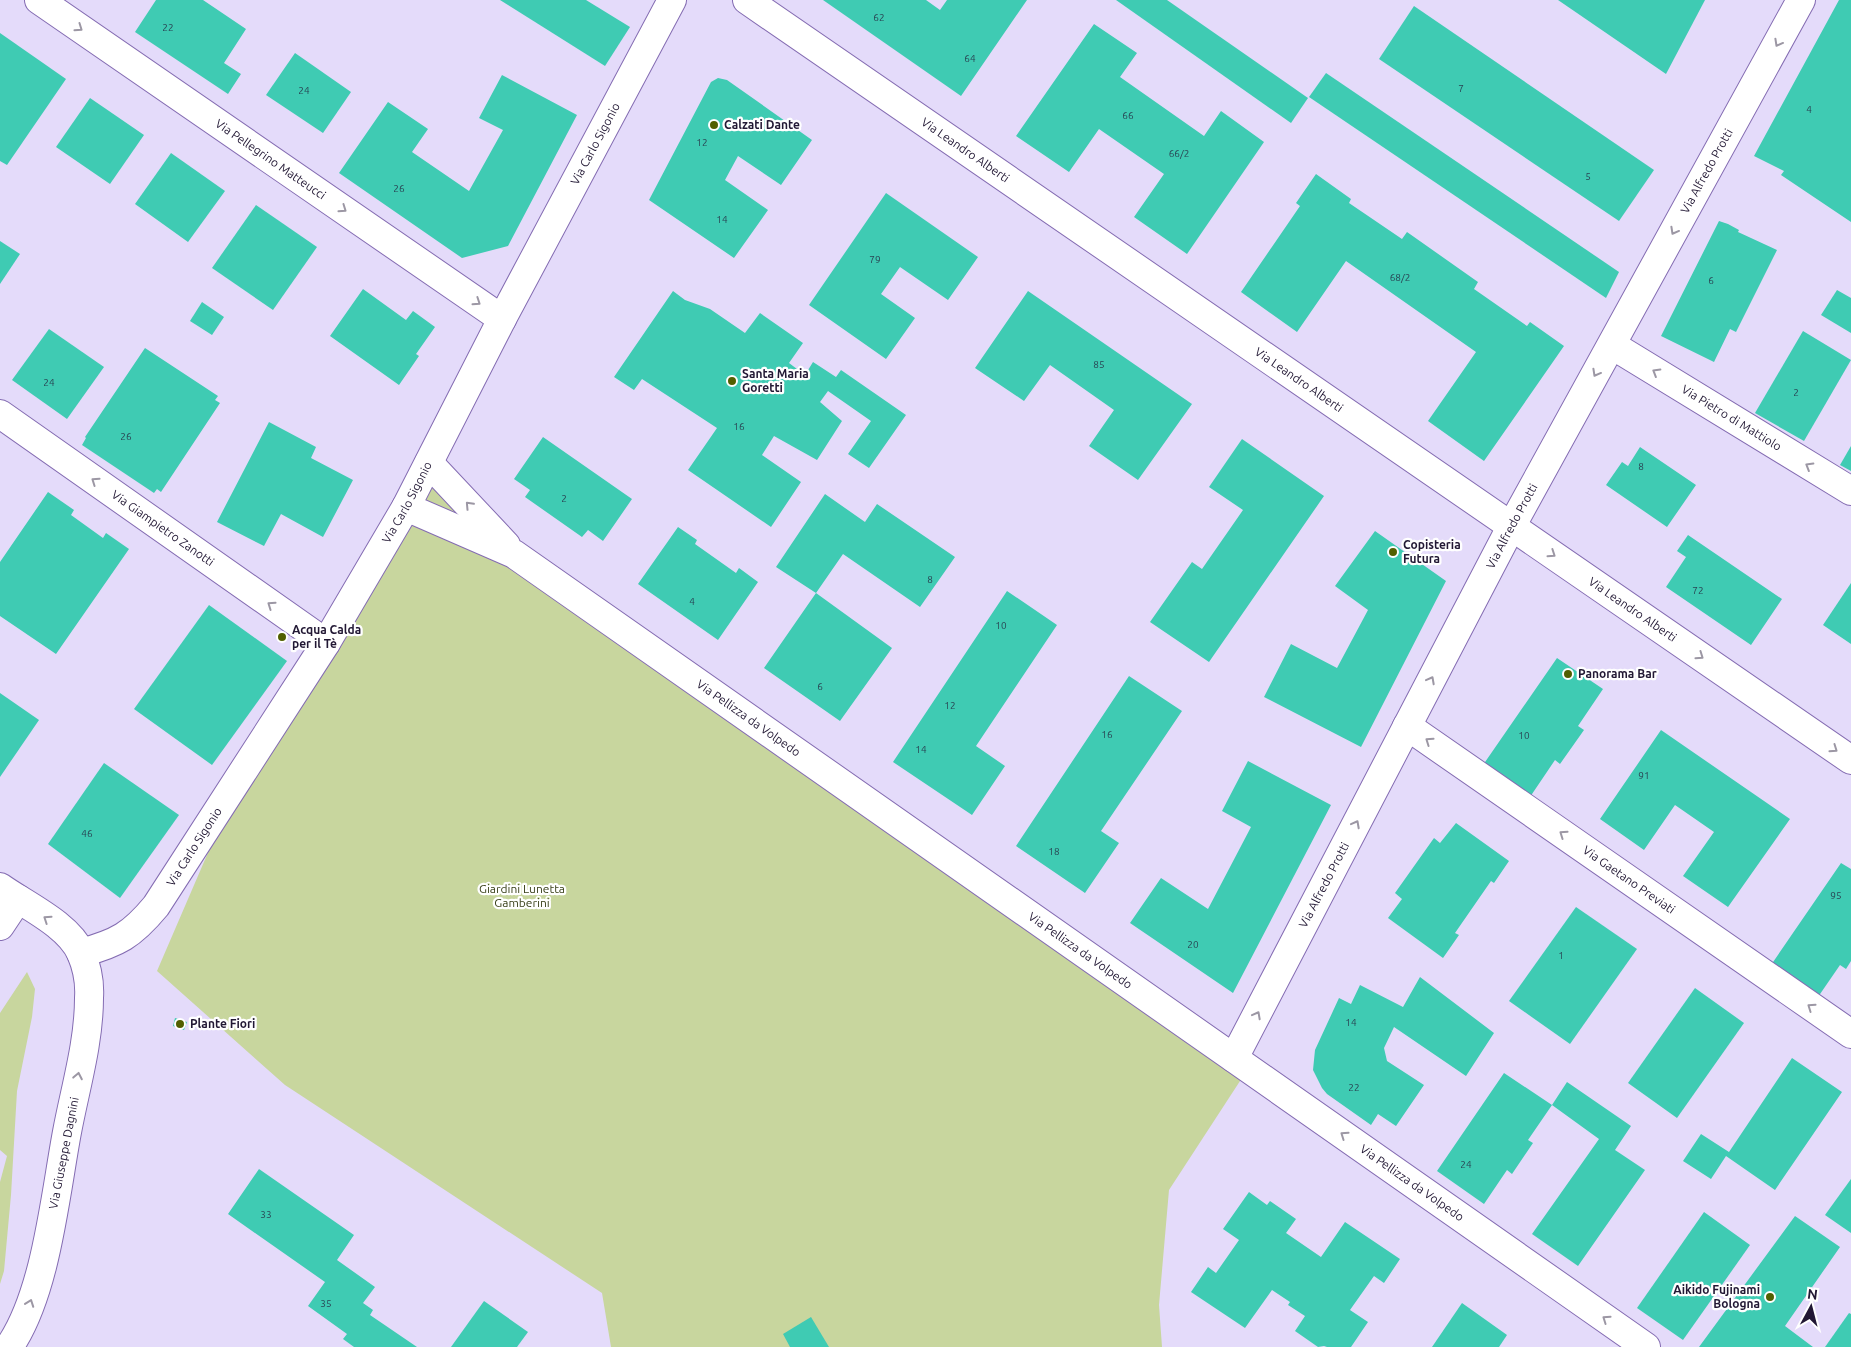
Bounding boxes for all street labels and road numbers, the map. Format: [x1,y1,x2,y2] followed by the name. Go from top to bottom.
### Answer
[568,100,622,187] street label: Via Carlo Sigonio
[919,115,1012,185] street label: Via Leandro Alberti
[213,117,328,202] street label: Via Pellegrino Matteucci
[1678,126,1735,216] street label: Via Alfredo Protti
[1253,345,1346,414] street label: Via Leandro Alberti
[1679,382,1784,453] street label: Via Pietro di Mattiolo
[379,459,434,545] street label: Via Carlo Sigonio
[1483,481,1540,571] street label: Via Alfredo Protti
[109,488,217,568] street label: Via Giampietro Zanotti
[1586,574,1679,644] street label: Via Leandro Alberti
[694,677,803,759] street label: Via Pellizza da Volpedo
[164,805,224,888] street label: Via Carlo Sigonio
[1296,840,1351,930] street label: Via Alfredo Protti
[1581,843,1678,916] street label: Via Gaetano Previati
[1026,909,1135,991] street label: Via Pellizza da Volpedo
[46,1096,81,1210] street label: Via Giuseppe Dagnini
[1358,1142,1466,1223] street label: Via Pellizza da Volpedo

